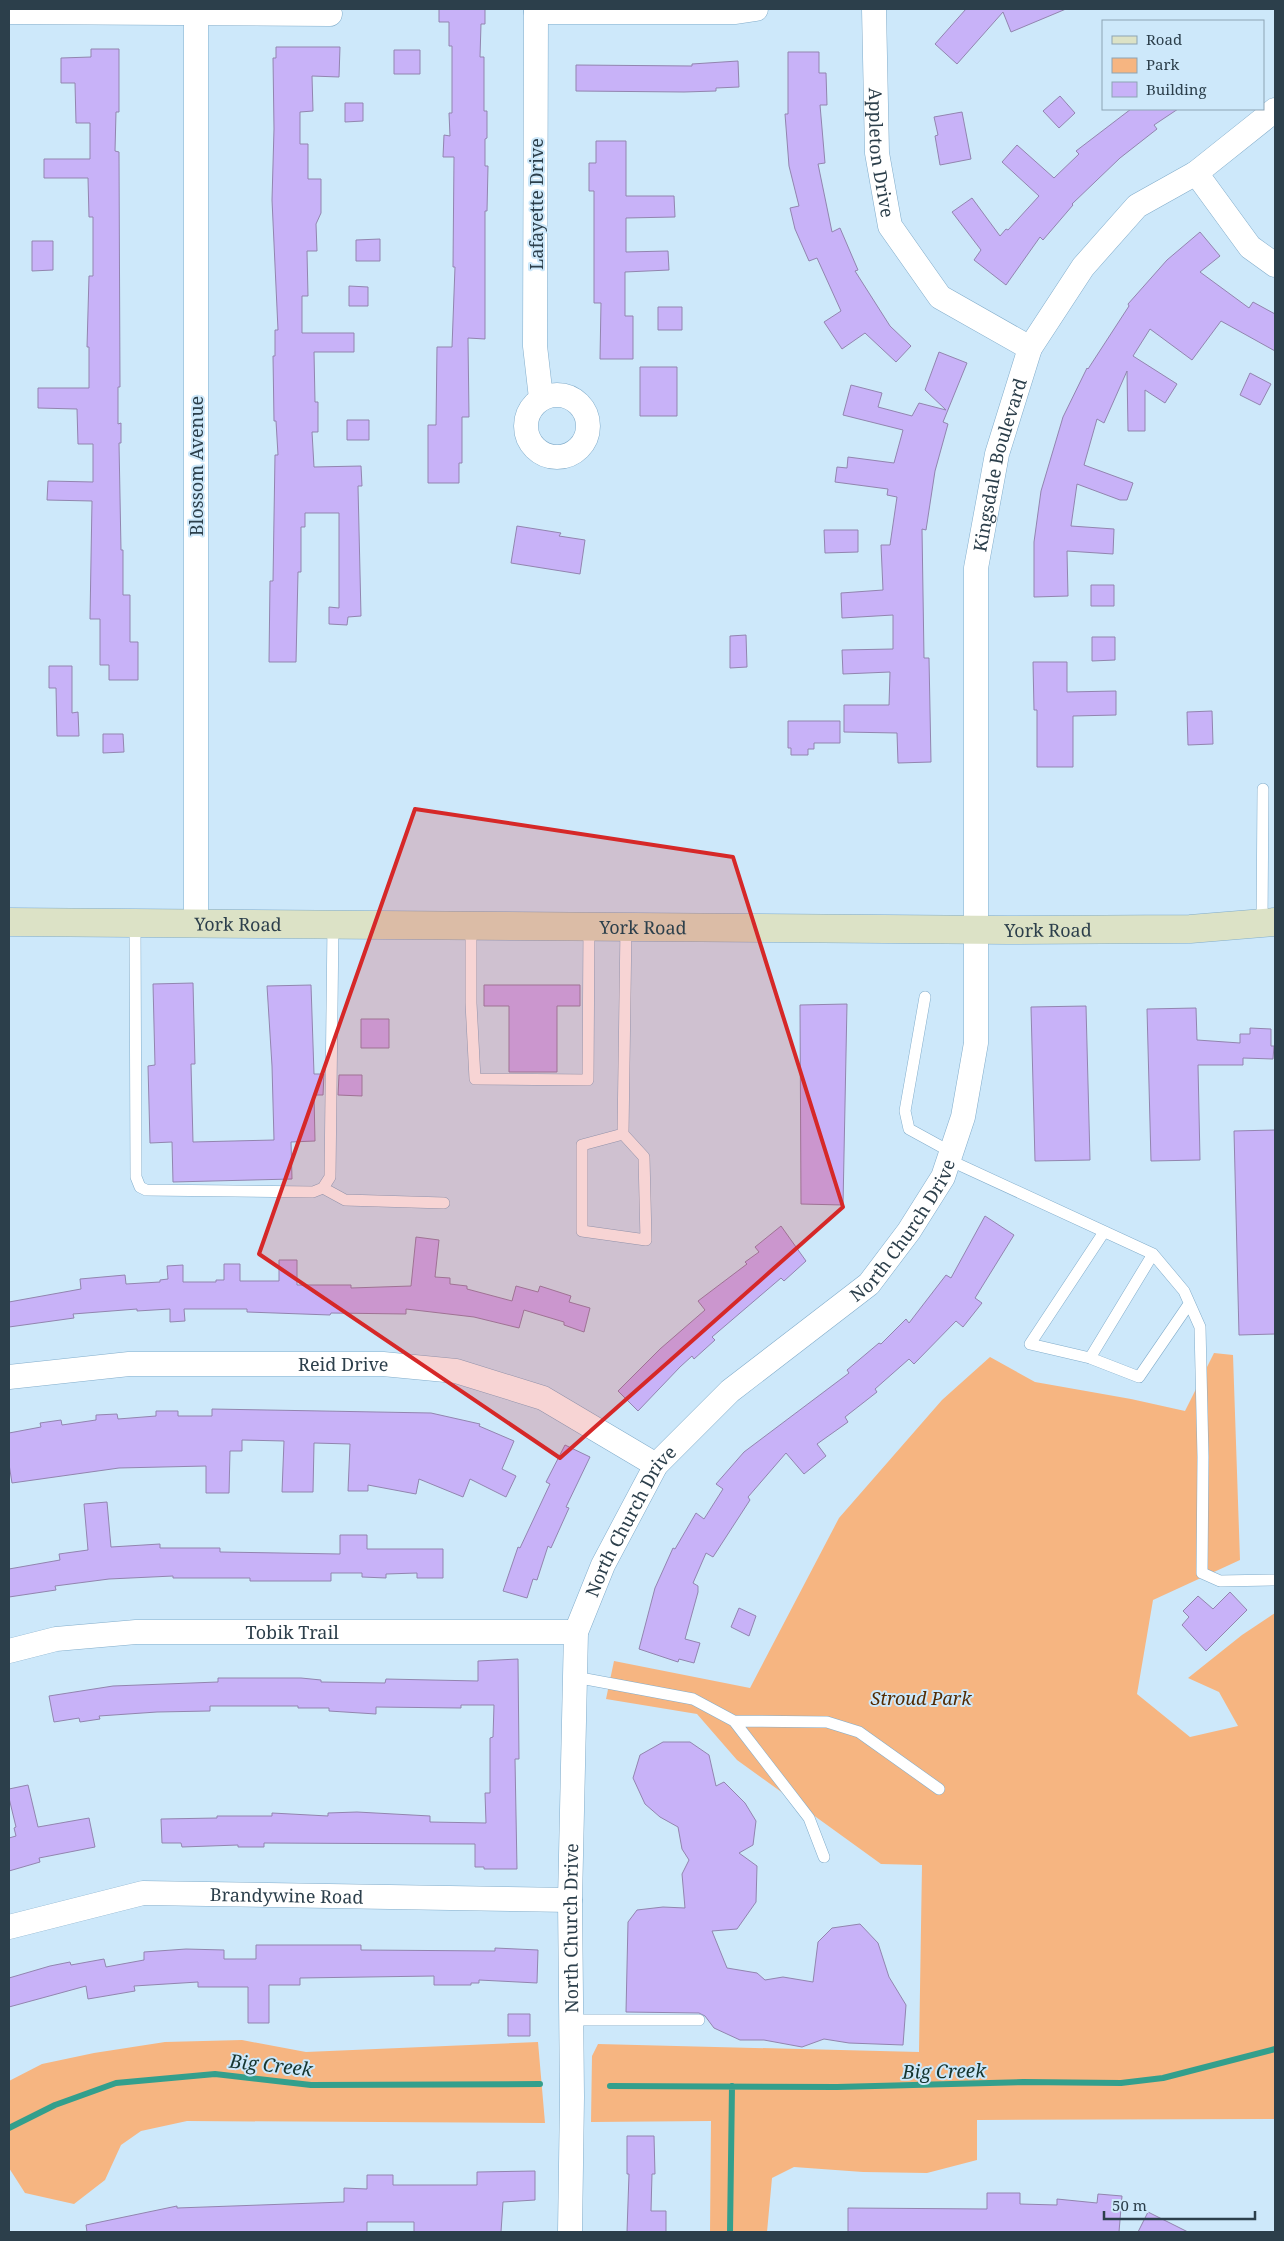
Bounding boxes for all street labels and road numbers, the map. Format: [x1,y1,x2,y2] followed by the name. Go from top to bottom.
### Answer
[864,87,900,219] street label: Appleton Drive
[524,138,548,270] street label: Lafayette Drive
[967,375,1032,554] street label: Kingsdale Boulevard
[184,396,208,536] street label: Blossom Avenue
[193,911,282,936] street label: York Road
[598,915,687,939] street label: York Road
[1003,918,1092,942] street label: York Road
[845,1156,960,1307] street label: North Church Drive
[298,1352,390,1376] street label: Reid Drive
[579,1440,681,1600] street label: North Church Drive
[246,1620,339,1644] street label: Tobik Trail
[558,1843,583,2013] street label: North Church Drive
[210,1882,364,1909] street label: Brandywine Road

